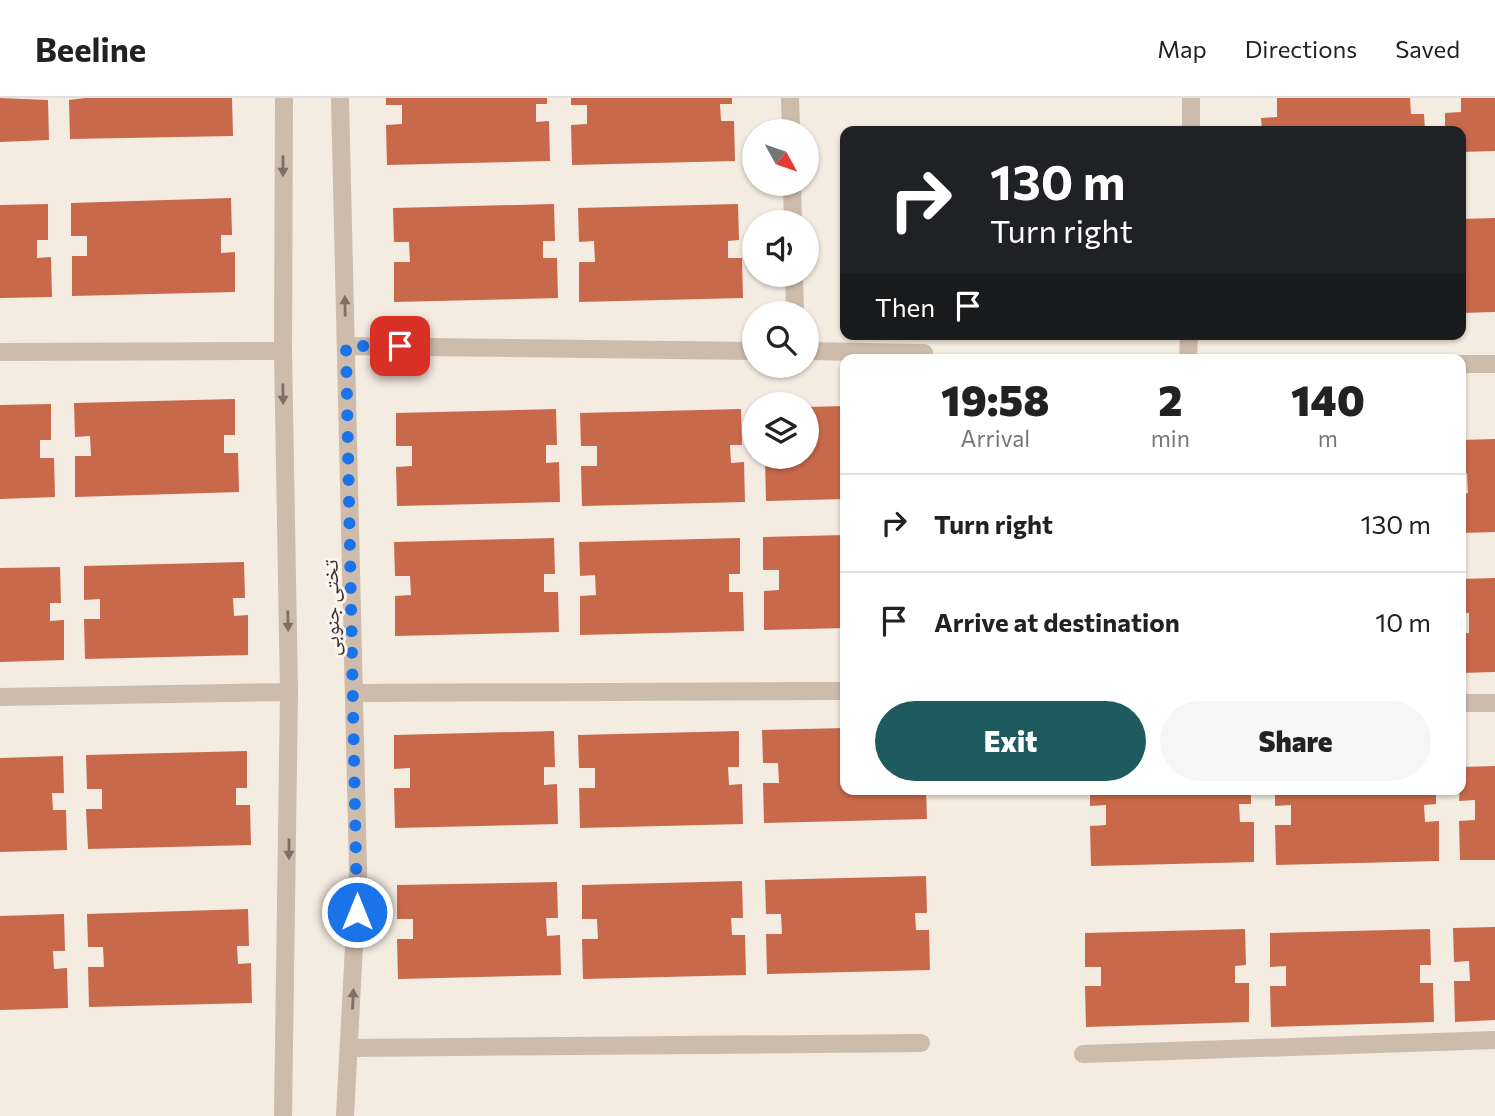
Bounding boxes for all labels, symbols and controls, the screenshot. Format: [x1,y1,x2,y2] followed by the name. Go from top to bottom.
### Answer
[35,28,146,69] text: Beeline
[1157,34,1207,63] text: Map
[1245,34,1357,63] text: Directions
[1395,34,1460,63] text: Saved
[742,119,819,196] north arrow
[742,119,819,469] map controls
[990,150,1125,210] text: 130 m
[875,154,966,245] icon: right
[277,155,289,177] one-way arrow
[742,210,819,287] button: sound
[990,210,1133,250] text: Turn right
[949,287,987,325] icon: arrive
[875,291,935,322] text: Then
[339,295,351,317] one-way arrow
[742,301,819,378] button: search
[370,316,430,376] pin
[381,327,419,365] icon: arrive
[941,373,1050,425] text: 19:58
[1158,373,1182,425] text: 2
[1291,373,1365,425] text: 140
[278,383,289,405] one-way arrow
[742,392,819,469] button: layers
[961,424,1030,452] text: Arrival
[1151,424,1190,452] text: min
[1318,424,1338,452] text: m
[875,504,913,542] icon: right
[934,508,1053,539] text: Turn right
[1360,508,1431,539] text: 130 m
[317,559,345,657] street label: تختی جنوبی
[875,602,913,640] icon: arrive
[934,606,1180,637] text: Arrive at destination
[1375,606,1431,637] text: 10 m
[282,610,294,632] one-way arrow
[875,701,1146,781] button: Exit
[1160,701,1431,781] button: Share
[283,838,295,860] one-way arrow
[320,875,394,949] position arrow
[347,988,358,1010] one-way arrow

